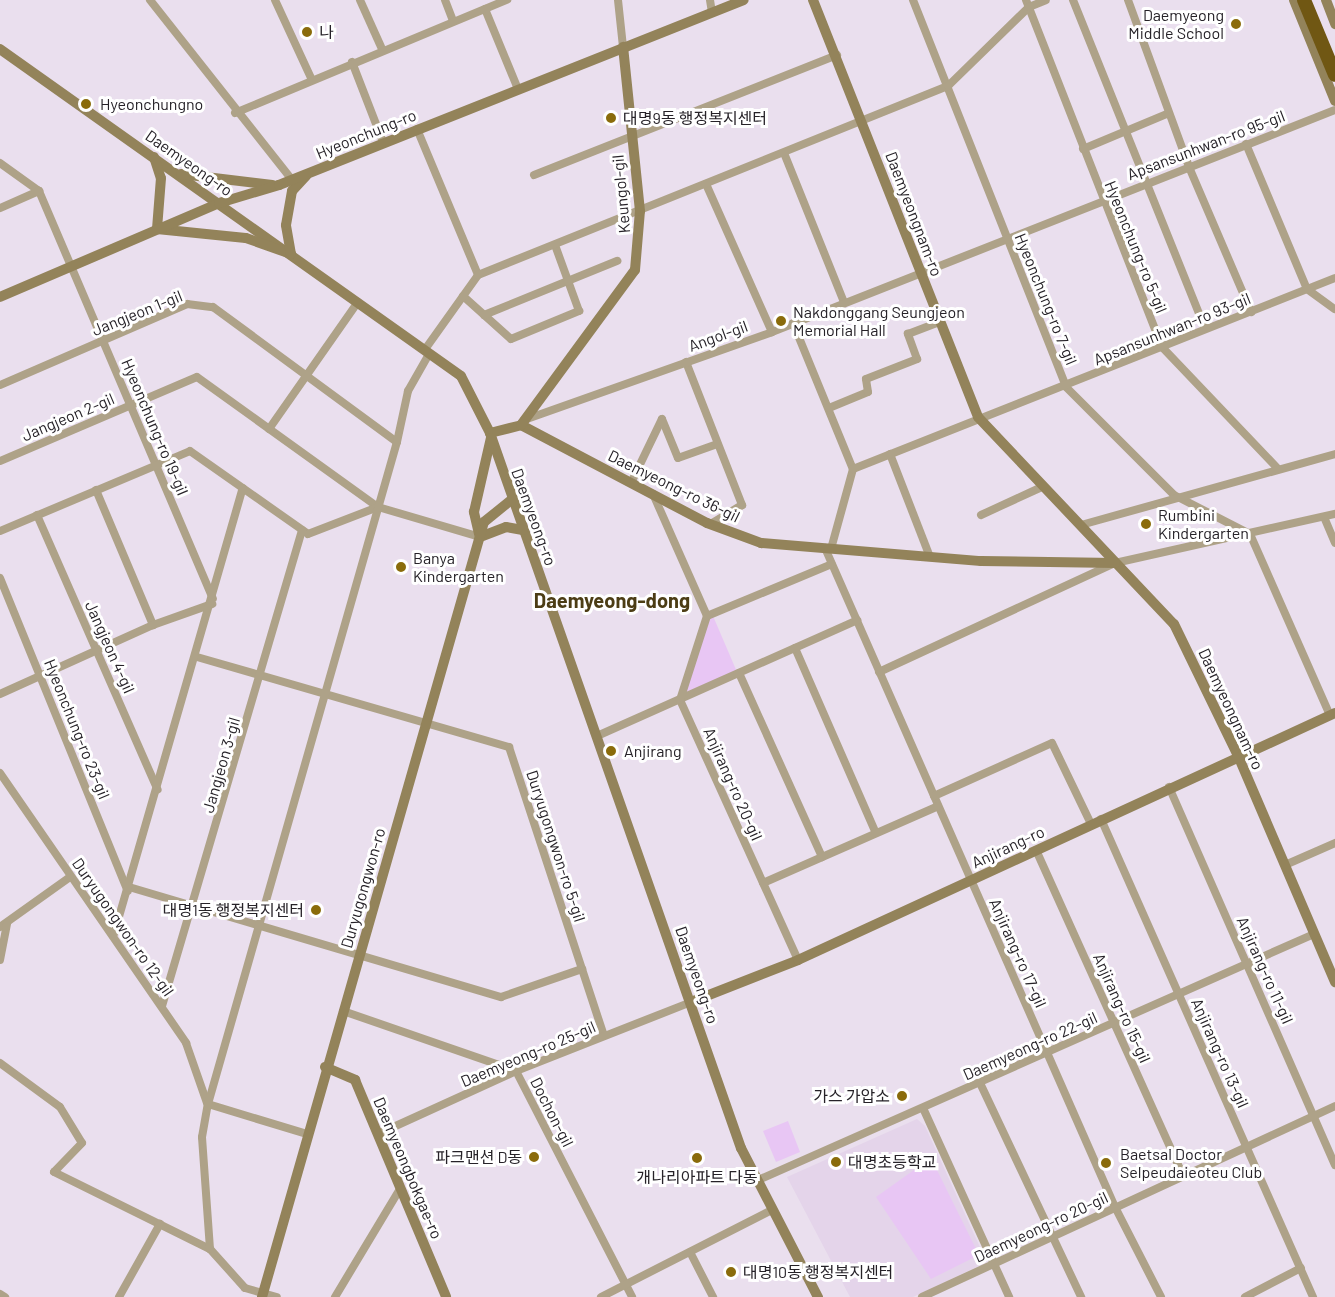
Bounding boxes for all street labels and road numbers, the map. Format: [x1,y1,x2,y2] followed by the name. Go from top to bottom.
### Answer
[313,105,419,163] street label: Hyeonchung-ro
[1124,106,1288,184] street label: Apsansunhwan-ro 95-gil
[142,126,236,200] street label: Daemyeong-ro
[881,149,947,279] street label: Daemyeongnam-ro
[608,154,634,234] street label: Keungol-gil
[1101,178,1171,316] street label: Hyeonchung-ro 5-gil
[1011,230,1081,368] street label: Hyeonchung-ro 7-gil
[89,286,185,340] street label: Jangjeon 1-gil
[1091,289,1253,369] street label: Apsansunhwan-ro 93-gil
[686,316,750,356] street label: Angol-gil
[118,356,192,498] street label: Hyeonchung-ro 19-gil
[19,389,117,445] street label: Jangjeon 2-gil
[605,446,743,526] street label: Daemyeong-ro 36-gil
[508,466,560,568] street label: Daemyeong-ro
[81,598,139,696] street label: Jangjeon 4-gil
[1194,645,1268,773] street label: Daemyeongnam-ro
[40,656,114,802] street label: Hyeonchung-ro 23-gil
[198,715,244,815] street label: Jangjeon 3-gil
[699,725,767,843] street label: Anjirang-ro 20-gil
[522,768,590,924] street label: Duryugongwon-ro 5-gil
[968,822,1048,872] street label: Anjirang-ro
[337,826,389,950] street label: Duryugongwon-ro
[68,854,178,1000] street label: Duryugongwon-ro 12-gil
[985,896,1051,1010] street label: Anjirang-ro 17-gil
[1233,913,1297,1027] street label: Anjirang-ro 11-gil
[671,924,723,1026] street label: Daemyeong-ro
[1089,950,1155,1066] street label: Anjirang-ro 15-gil
[1187,995,1253,1111] street label: Anjirang-ro 13-gil
[960,1008,1100,1084] street label: Daemyeong-ro 22-gil
[458,1017,598,1091] street label: Daemyeong-ro 25-gil
[526,1074,578,1150] street label: Dochon-gil
[369,1094,447,1242] street label: Daemyeongbokgae-ro
[971,1188,1111,1266] street label: Daemyeong-ro 20-gil

